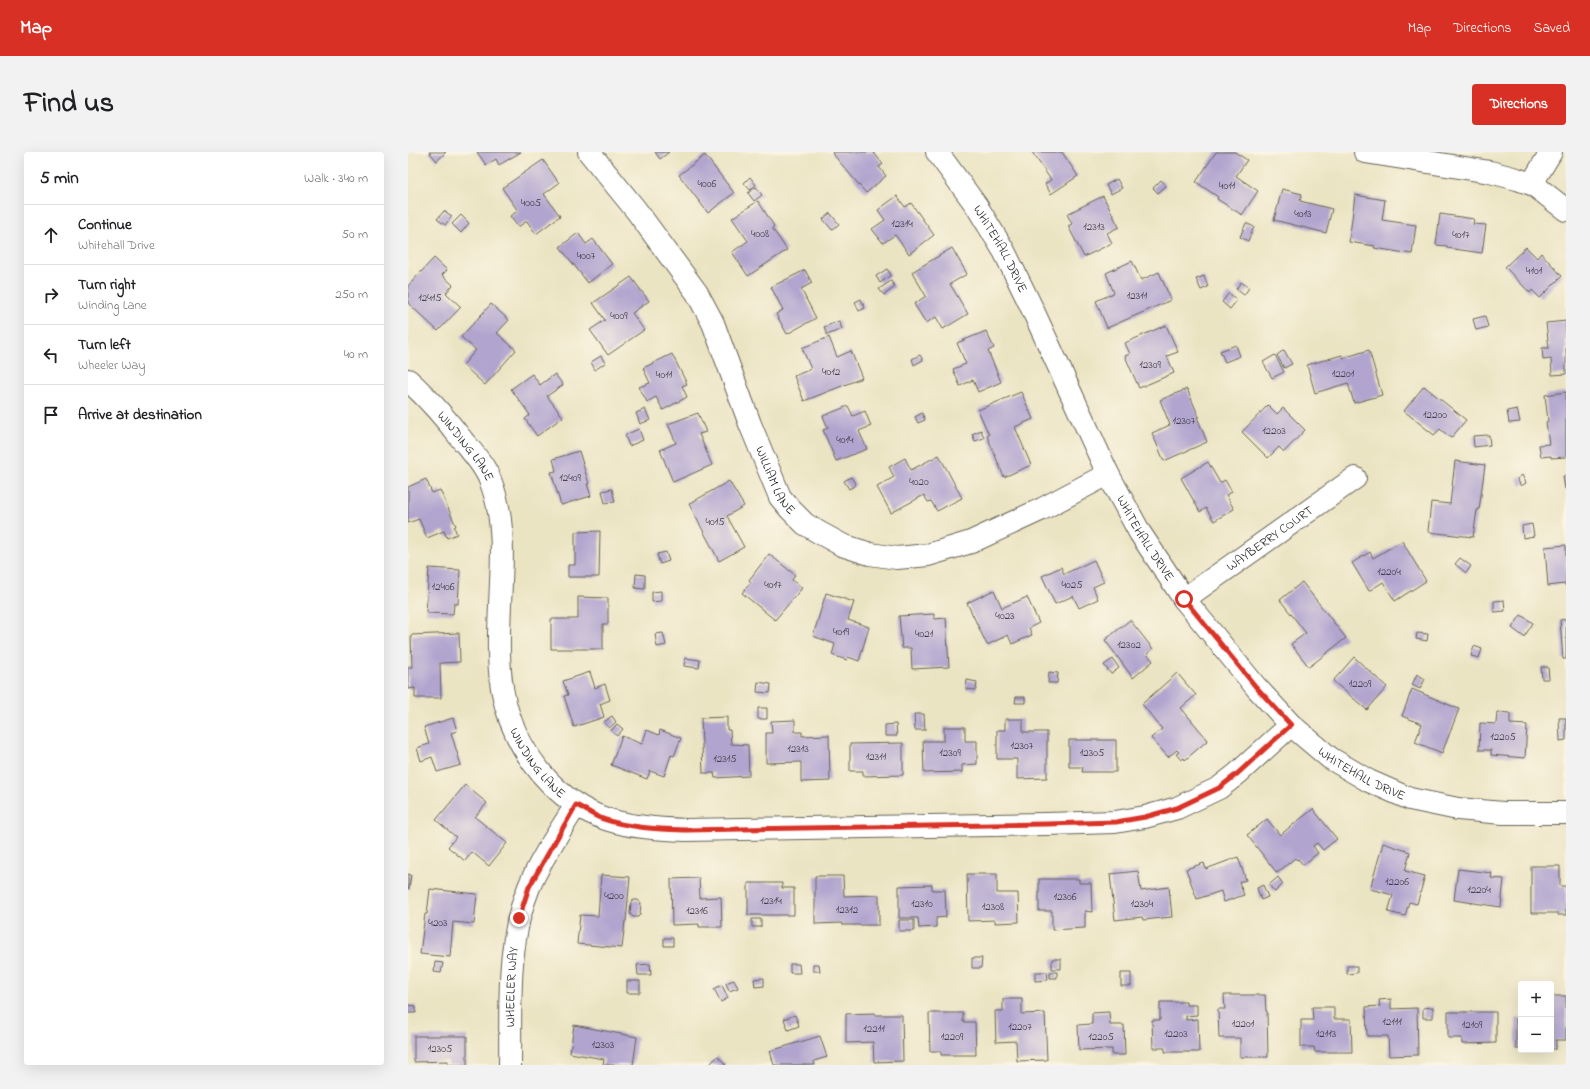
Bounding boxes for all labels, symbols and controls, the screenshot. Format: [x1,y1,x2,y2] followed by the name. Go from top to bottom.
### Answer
[20,15,52,42] text: Map
[1408,18,1431,39] text: Map
[1453,18,1511,39] text: Directions
[1533,18,1570,39] text: Saved
[24,84,114,125] text: Find us
[1472,84,1566,125] button: Directions
[40,166,79,191] text: 5 min
[304,169,368,188] text: Walk · 340 m
[698,176,717,192] house number: 4006
[1219,178,1236,194] house number: 4011
[521,195,541,211] house number: 4005
[969,201,1032,296] street label: WHITEHALL DRIVE
[1294,206,1312,222] house number: 4013
[78,214,132,236] text: Continue
[891,216,913,232] house number: 12314
[1083,219,1105,235] house number: 12313
[40,224,62,246] icon: ahead
[342,225,368,244] text: 50 m
[751,226,769,242] house number: 4008
[1452,227,1470,243] house number: 4017
[78,236,155,255] text: Whitehall Drive
[577,248,596,264] house number: 4007
[1526,263,1543,279] house number: 4101
[78,274,136,296] text: Turn right
[40,284,62,306] icon: right
[335,285,368,304] text: 250 m
[1127,288,1148,304] house number: 12311
[418,290,442,306] house number: 12415
[78,296,147,315] text: Winding Lane
[610,308,628,324] house number: 4009
[78,334,131,356] text: Turn left
[40,344,62,366] icon: left
[344,345,368,364] text: 40 m
[78,356,146,375] text: Wheeler Way
[1139,357,1161,373] house number: 12309
[822,364,841,380] house number: 4012
[1332,366,1355,382] house number: 12201
[656,367,673,383] house number: 4011
[40,404,62,426] icon: arrive
[78,404,202,426] text: Arrive at destination
[433,407,499,484] street label: WINDING LANE
[1423,407,1447,423] house number: 12200
[1173,413,1196,429] house number: 12307
[1262,423,1286,439] house number: 12203
[836,432,854,448] house number: 4014
[751,443,800,519] street label: WILLIAM LANE
[559,470,581,486] house number: 12409
[909,474,929,490] house number: 4020
[1112,492,1179,585] street label: WHITEHALL DRIVE
[1222,501,1317,576] street label: WAYBERRY COURT
[705,514,725,530] house number: 4015
[1377,564,1401,580] house number: 12204
[764,577,782,593] house number: 4017
[1061,577,1083,593] house number: 4025
[431,579,455,595] house number: 12406
[1175,590,1193,608] route start
[995,608,1015,624] house number: 4023
[833,624,850,640] house number: 4019
[915,626,934,642] house number: 4021
[1117,637,1141,653] house number: 12302
[1349,676,1372,692] house number: 12209
[505,725,570,803] street label: WINDING LANE
[1490,729,1516,745] house number: 12205
[1011,738,1034,754] house number: 12307
[787,741,809,757] house number: 12313
[1314,742,1409,805] street label: WHITEHALL DRIVE
[939,745,961,761] house number: 12309
[1080,745,1104,761] house number: 12305
[866,749,887,765] house number: 12311
[713,751,737,767] house number: 12315
[1385,874,1409,890] house number: 12206
[1467,882,1491,898] house number: 12204
[604,888,624,904] house number: 4200
[1053,889,1077,905] house number: 12306
[760,893,782,909] house number: 12314
[911,896,933,912] house number: 12310
[1131,896,1154,912] house number: 12304
[982,899,1004,915] house number: 12308
[836,902,859,918] house number: 12312
[686,903,708,919] house number: 12316
[510,909,528,927] route end
[428,915,448,931] house number: 4203
[501,946,523,1027] street label: WHEELER WAY
[1518,981,1554,1053] map controls
[1518,981,1554,1017] button: +
[1382,1014,1402,1030] house number: 12111
[1232,1016,1255,1032] house number: 12201
[1462,1017,1483,1033] house number: 12109
[1518,1017,1554,1053] button: −
[1008,1019,1032,1035] house number: 12207
[863,1021,885,1037] house number: 12211
[1164,1026,1188,1042] house number: 12203
[1316,1026,1337,1042] house number: 12113
[941,1029,964,1045] house number: 12209
[1088,1029,1114,1045] house number: 12205
[592,1037,615,1053] house number: 12303
[428,1041,452,1057] house number: 12305

